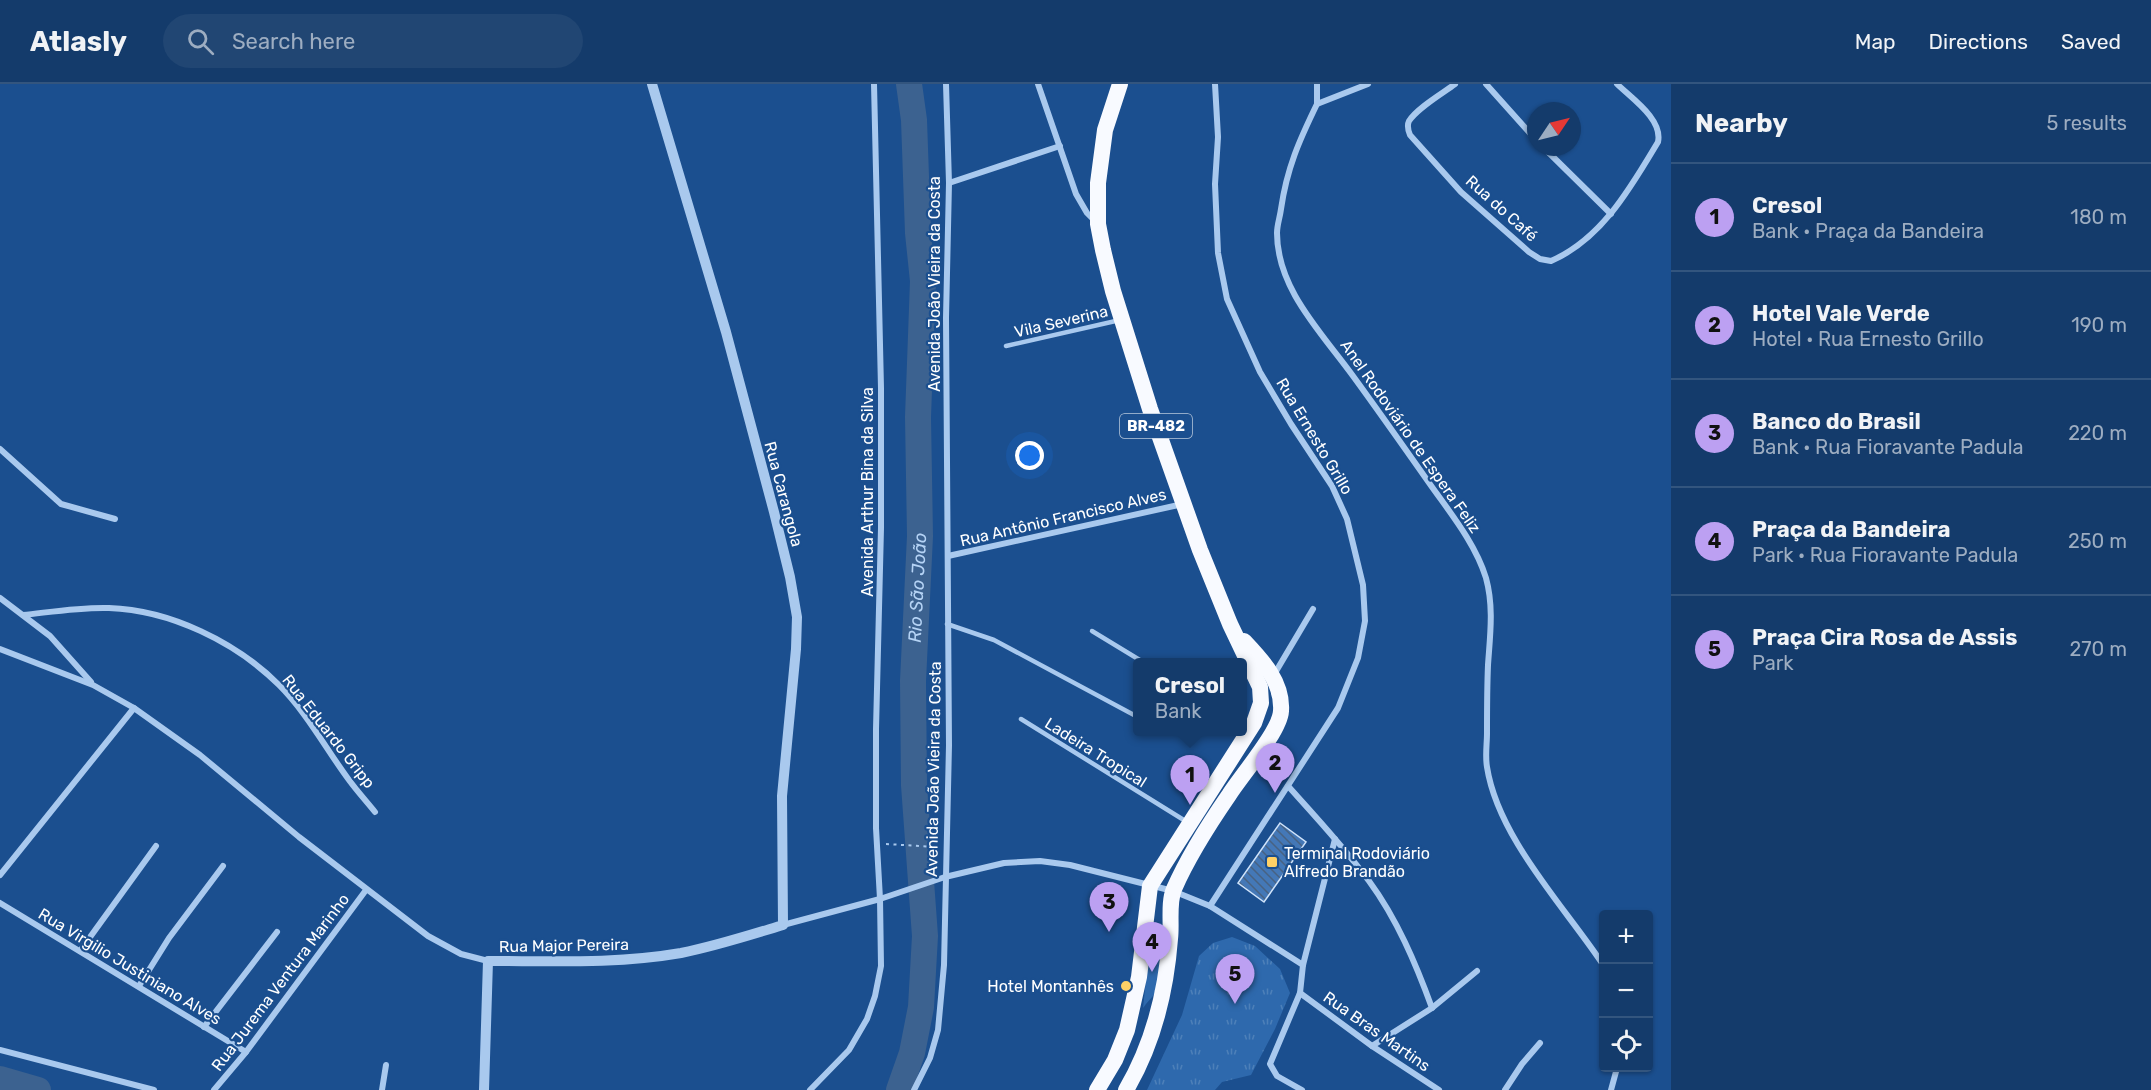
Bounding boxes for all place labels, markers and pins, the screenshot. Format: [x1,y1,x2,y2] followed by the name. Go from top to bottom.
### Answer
[1256,744,1294,793] pin: 2
[1170,756,1210,805] pin: 1
[1284,844,1430,881] place label: Terminal Rodoviário Alfredo Brandão
[1265,855,1279,869] marker: Terminal Rodoviário Alfredo Brandão
[1090,882,1128,932] pin: 3
[1132,922,1172,972] pin: 4
[1216,954,1254,1004] pin: 5
[987,977,1114,996] place label: Hotel Montanhês
[1119,979,1133,993] marker: Hotel Montanhês

